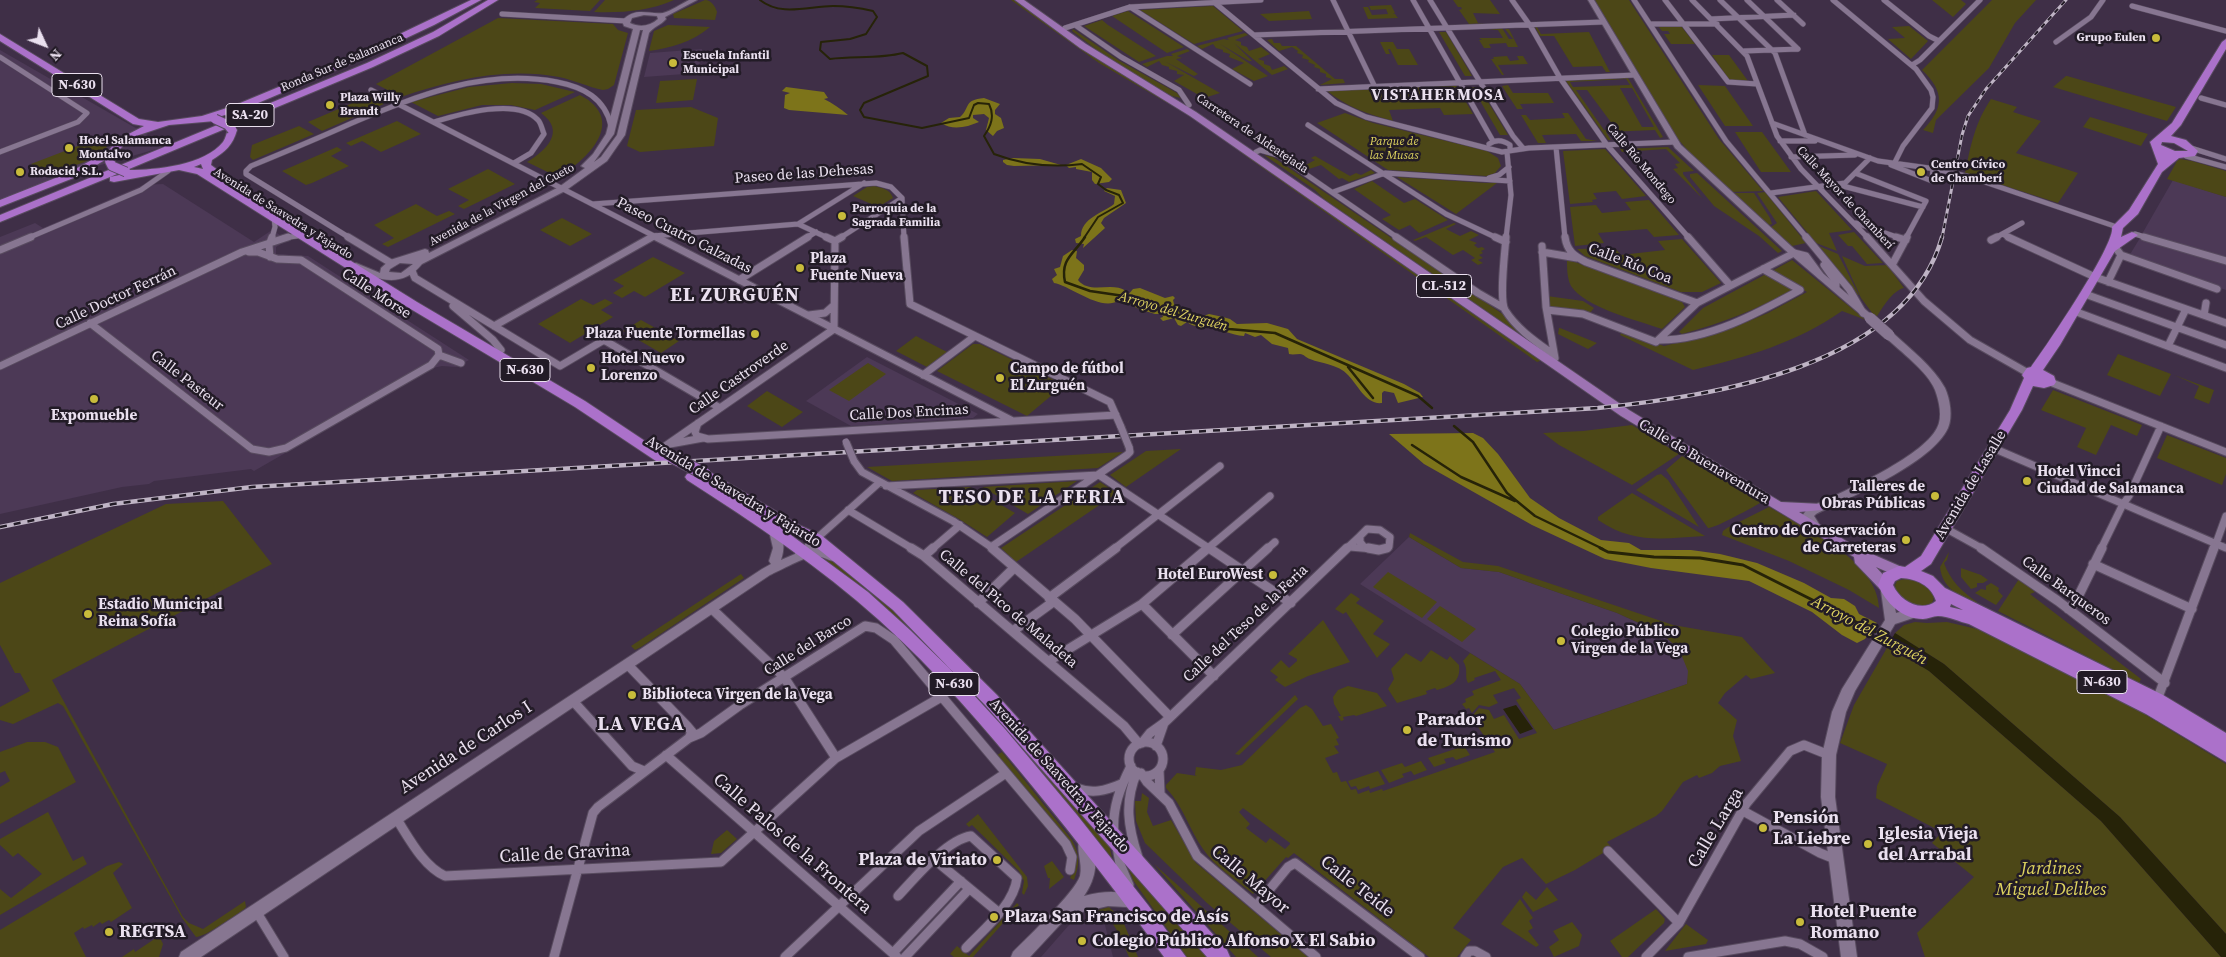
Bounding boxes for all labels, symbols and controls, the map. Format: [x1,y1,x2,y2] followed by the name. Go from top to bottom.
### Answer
[20,20,70,70] north arrow
[279,31,405,95] street label: Ronda Sur de Salamanca
[2077,31,2146,45] place label: Grupo Eulen
[2150,32,2162,44] marker: Grupo Eulen
[45,45,67,66] text: N
[683,49,770,77] place label: Escuela Infantil Municipal
[667,57,679,69] marker: Escuela Infantil Municipal
[52,74,102,96] road number: N-630
[1370,86,1506,106] district label: VISTAHERMOSA
[340,91,401,119] place label: Plaza Willy Brandt
[1193,91,1311,177] street label: Carretera de Aldeatejada
[324,99,336,111] marker: Plaza Willy Brandt
[226,104,274,126] road number: SA-20
[1603,121,1679,207] street label: Calle Río Mondego
[79,134,171,162] place label: Hotel Salamanca Montalvo
[1370,135,1418,163] park label: Parque de las Musas
[63,142,75,154] marker: Hotel Salamanca Montalvo
[1793,143,1897,253] street label: Calle Mayor de Chamberí
[1931,158,2005,186] place label: Centro Cívico de Chamberí
[734,160,874,188] street label: Paseo de las Dehesas
[427,161,577,249] street label: Avenida de la Virgen del Cueto
[30,165,102,179] place label: Rodacid, S.L.
[211,165,355,263] street label: Avenida de Saavedra y Fajardo
[14,166,26,178] marker: Rodacid, S.L.
[1915,166,1927,178] marker: Centro Cívico de Chamberí
[613,194,755,278] street label: Paseo Cuatro Calzadas
[852,202,940,230] place label: Parroquia de la Sagrada Familia
[836,210,848,222] marker: Parroquia de la Sagrada Familia
[1585,240,1675,288] street label: Calle Río Coa
[810,250,903,285] place label: Plaza Fuente Nueva
[53,262,179,334] street label: Calle Doctor Ferrán
[794,262,806,274] marker: Plaza Fuente Nueva
[338,265,414,323] street label: Calle Morse
[1416,274,1472,298] road number: CL-512
[669,284,801,308] district label: EL ZURGUÉN
[1116,288,1230,336] water label: Arroyo del Zurguén
[585,325,745,343] place label: Plaza Fuente Tormellas
[749,328,761,340] marker: Plaza Fuente Tormellas
[686,337,792,419] street label: Calle Castroverde
[147,347,227,415] street label: Calle Pasteur
[601,350,685,385] place label: Hotel Nuevo Lorenzo
[500,358,550,382] road number: N-630
[1010,360,1124,395] place label: Campo de fútbol El Zurguén
[585,362,597,374] marker: Hotel Nuevo Lorenzo
[994,372,1006,384] marker: Campo de fútbol El Zurguén
[88,393,100,405] marker: Expomueble
[849,401,969,425] street label: Calle Dos Encinas
[51,407,137,425] place label: Expomueble
[1635,416,1773,508] street label: Calle de Buenaventura
[1931,427,2011,543] street label: Avenida de Lasalle
[642,432,824,552] street label: Avenida de Saavedra y Fajardo
[2037,463,2184,498] place label: Hotel Vincci Ciudad de Salamanca
[2021,475,2033,487] marker: Hotel Vincci Ciudad de Salamanca
[1821,478,1925,513] place label: Talleres de Obras Públicas
[936,486,1128,510] district label: TESO DE LA FERIA
[1929,490,1941,502] marker: Talleres de Obras Públicas
[1731,522,1896,557] place label: Centro de Conservación de Carreteras
[1900,534,1912,546] marker: Centro de Conservación de Carreteras
[935,546,1081,672] street label: Calle del Pico de Maladeta
[2018,553,2114,629] street label: Calle Barqueros
[1180,561,1312,687] street label: Calle del Teso de la Feria
[1157,566,1263,584] place label: Hotel EuroWest
[1267,569,1279,581] marker: Hotel EuroWest
[1808,592,1930,670] water label: Arroyo del Zurguén
[98,596,223,631] place label: Estadio Municipal Reina Sofía
[82,608,94,620] marker: Estadio Municipal Reina Sofía
[761,612,855,680] street label: Calle del Barco
[1571,623,1688,658] place label: Colegio Público Virgen de la Vega
[1555,635,1567,647] marker: Colegio Público Virgen de la Vega
[2077,670,2127,694] road number: N-630
[929,672,979,696] road number: N-630
[642,686,833,704] place label: Biblioteca Virgen de la Vega
[626,689,638,701] marker: Biblioteca Virgen de la Vega
[985,695,1133,857] street label: Avenida de Saavedra y Fajardo
[396,697,536,799] street label: Avenida de Carlos I
[1417,709,1511,752] place label: Parador de Turismo
[596,713,686,737] district label: LA VEGA
[1401,724,1413,736] marker: Parador de Turismo
[708,769,876,919] street label: Calle Palos de la Frontera
[1684,784,1748,872] street label: Calle Larga
[1773,807,1850,850] place label: Pensión La Liebre
[1757,822,1769,834] marker: Pensión La Liebre
[1878,823,1978,866] place label: Iglesia Vieja del Arrabal
[1862,838,1874,850] marker: Iglesia Vieja del Arrabal
[499,840,631,868] street label: Calle de Gravina
[1206,841,1294,919] street label: Calle Mayor
[858,849,987,871] place label: Plaza de Viriato
[1316,851,1398,923] street label: Calle Teide
[991,854,1003,866] marker: Plaza de Viriato
[1996,858,2106,901] park label: Jardines Miguel Delibes
[1810,901,1917,944] place label: Hotel Puente Romano
[1004,906,1229,928] place label: Plaza San Francisco de Asís
[988,911,1000,923] marker: Plaza San Francisco de Asís
[1794,916,1806,928] marker: Hotel Puente Romano
[119,921,186,943] place label: REGTSA
[103,926,115,938] marker: REGTSA
[1092,930,1375,952] place label: Colegio Público Alfonso X El Sabio
[1076,935,1088,947] marker: Colegio Público Alfonso X El Sabio

